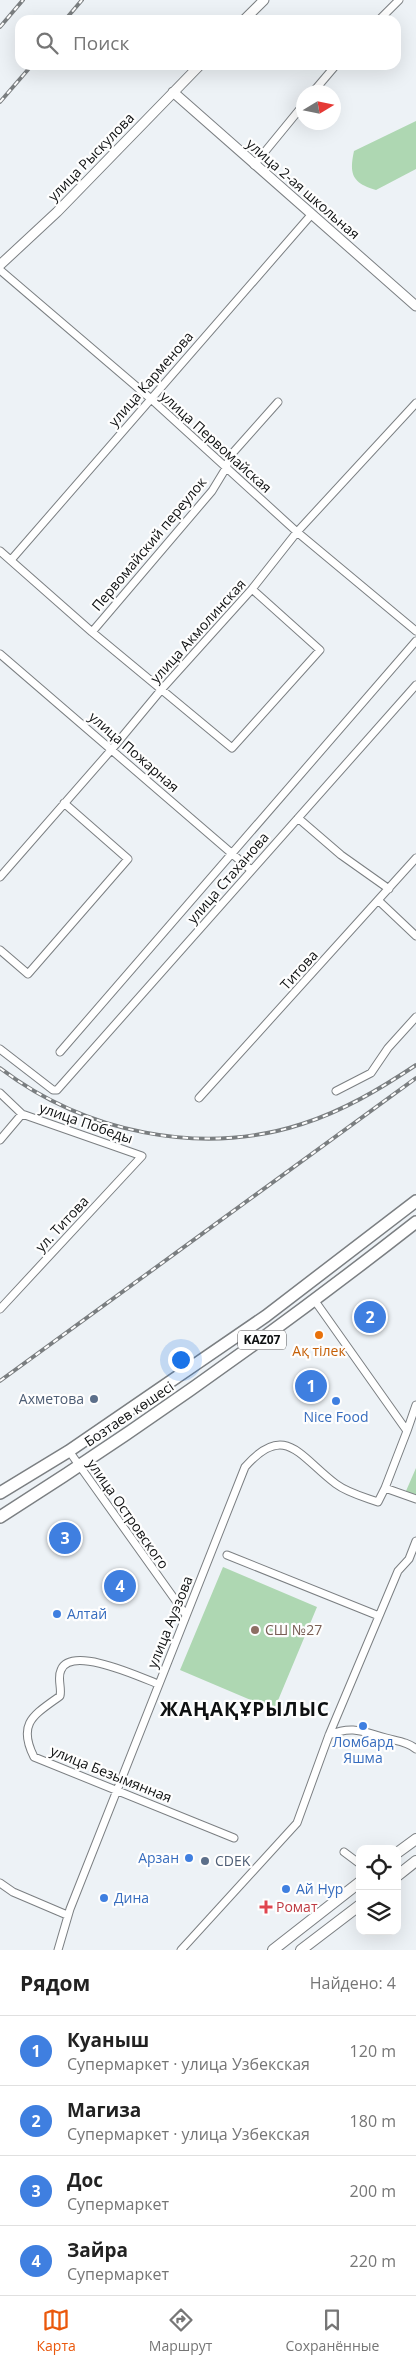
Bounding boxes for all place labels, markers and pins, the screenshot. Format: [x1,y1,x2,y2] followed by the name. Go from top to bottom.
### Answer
[354,1298,386,1336] pin: 2
[313,1329,325,1341] marker: Ақ тілек
[292,1341,346,1360] place label: Ақ тілек
[295,1367,327,1405] pin: 1
[19,1389,84,1408] place label: Ахметова
[88,1393,100,1405] marker: Ахметова
[330,1395,342,1407] marker: Nice Food
[304,1407,368,1426] place label: Nice Food
[49,1519,81,1557] pin: 3
[104,1567,136,1605] pin: 4
[67,1604,107,1623] place label: Алтай
[51,1608,63,1620] marker: Алтай
[265,1620,322,1639] place label: СШ №27
[249,1624,261,1636] marker: СШ №27
[357,1720,369,1732] marker: Ломбард Яшма
[332,1732,394,1767] place label: Ломбард Яшма
[138,1848,179,1867] place label: Арзан
[215,1851,251,1870] place label: CDEK
[183,1852,195,1864] marker: Арзан
[199,1855,211,1867] marker: CDEK
[296,1879,343,1898] place label: Ай Нур
[280,1883,292,1895] marker: Ай Нур
[114,1888,149,1907] place label: Дина
[98,1892,110,1904] marker: Дина
[276,1897,318,1916] place label: Ромат
[260,1901,272,1913] marker: Ромат

